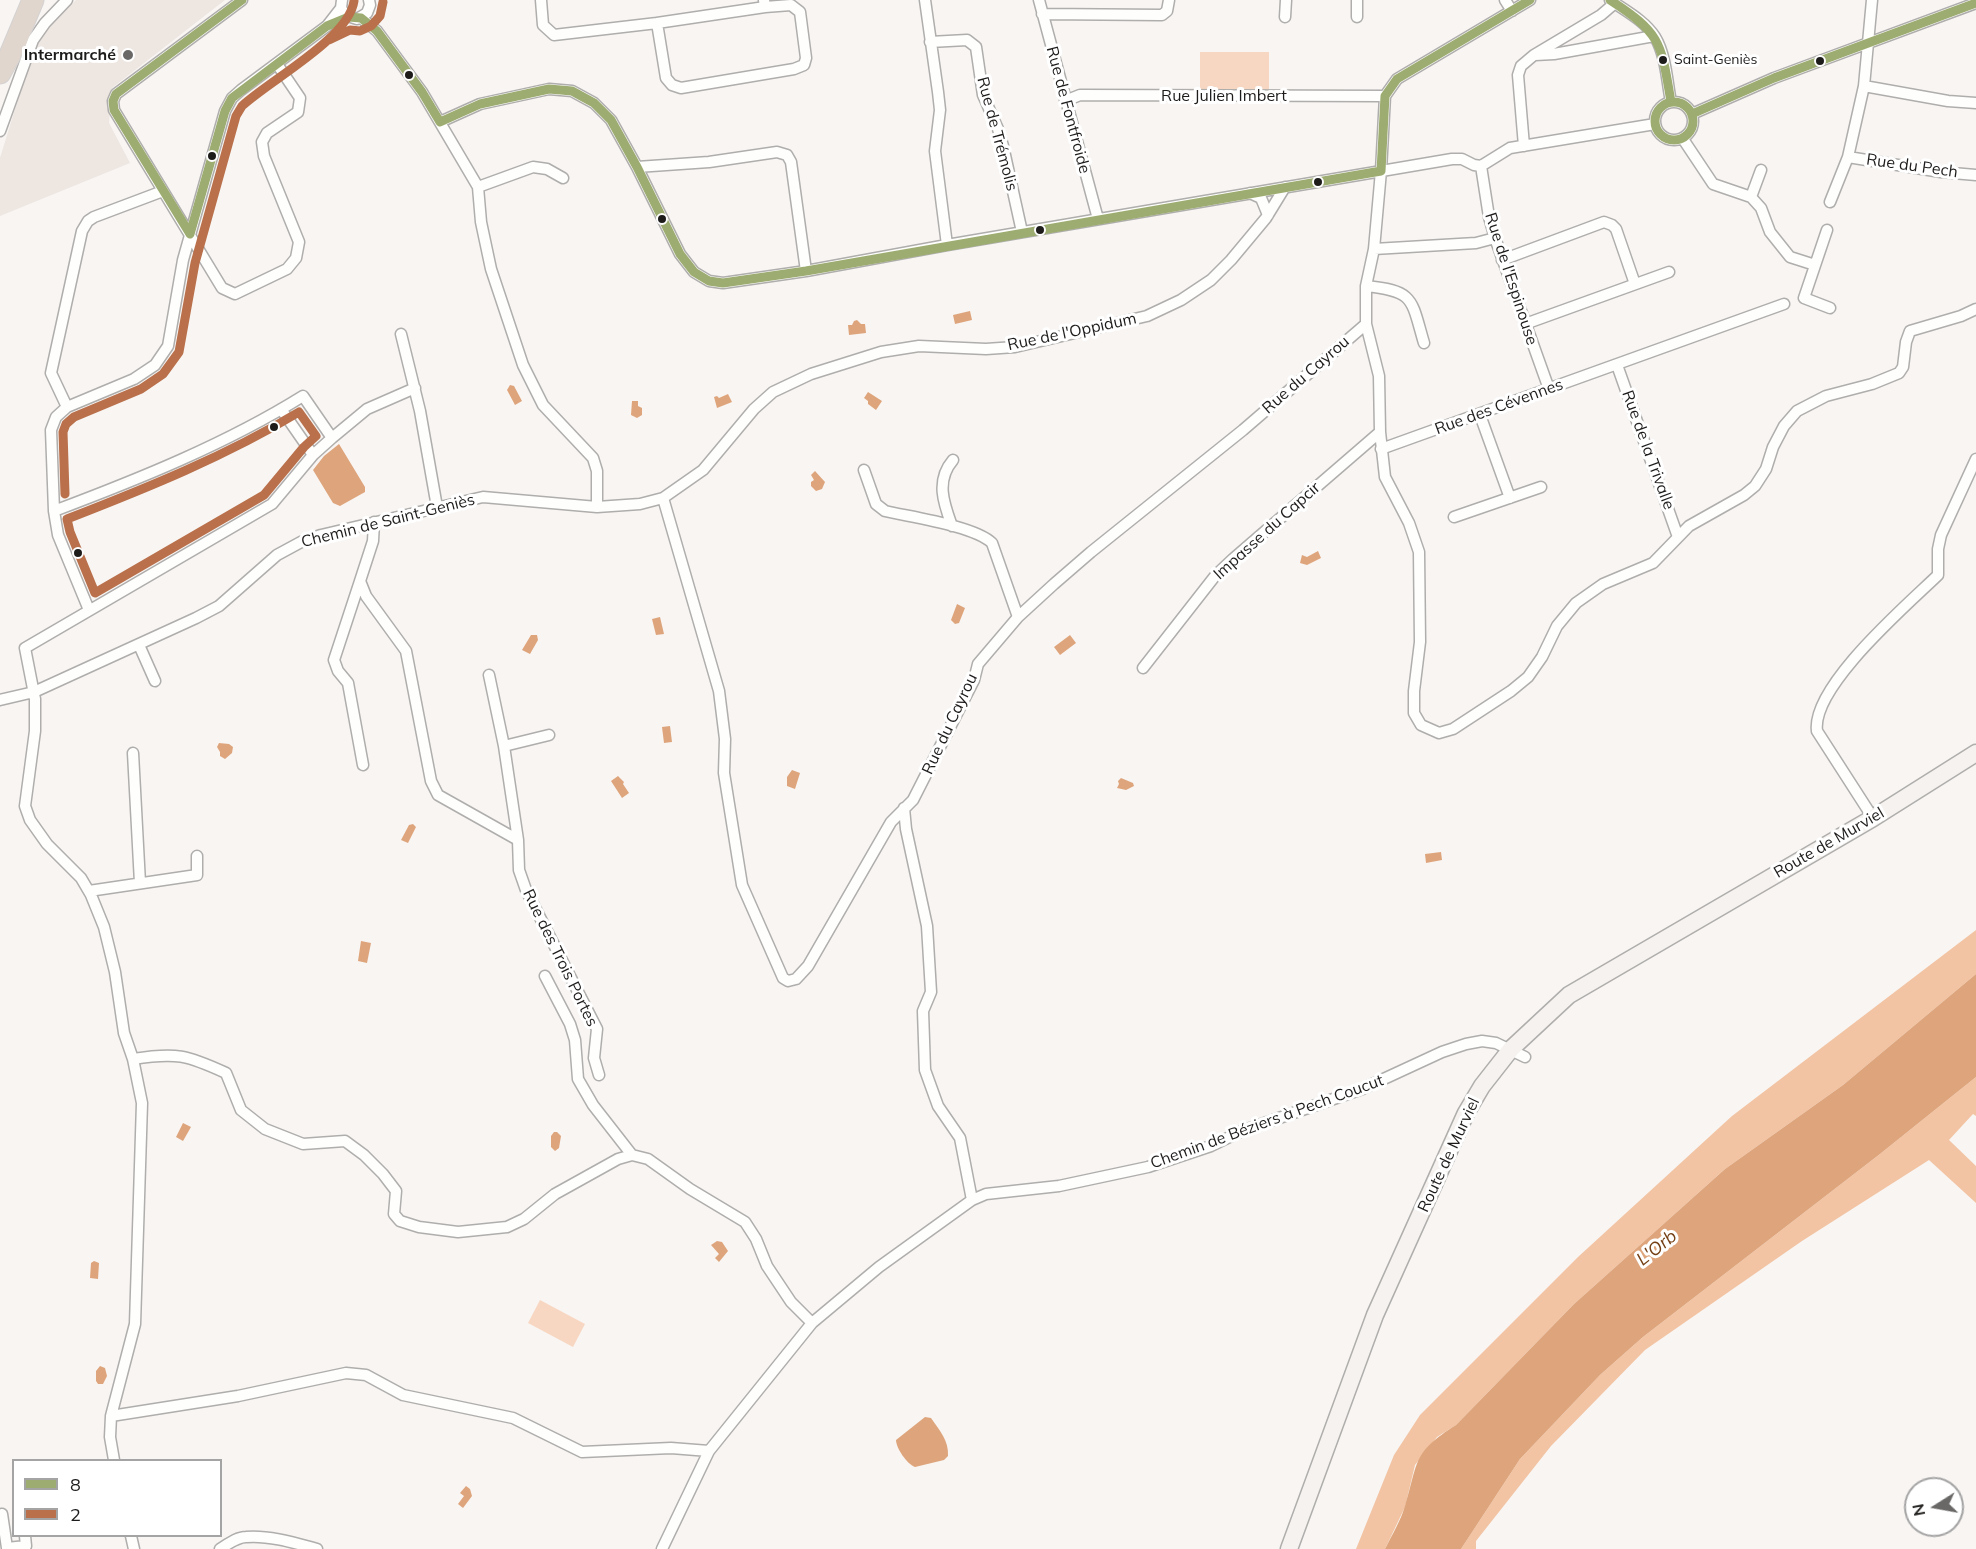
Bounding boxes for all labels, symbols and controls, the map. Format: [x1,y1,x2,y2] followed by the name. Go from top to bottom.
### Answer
[1042,44,1094,176] street label: Rue de Fontfroide
[24,45,116,65] place label: Intermarché
[121,48,135,62] marker: Intermarché
[1674,52,1757,68] place label: Saint-Geniès
[1657,54,1669,66] marker: Saint-Geniès
[1814,55,1826,67] unlabelled marker
[403,69,415,81] unlabelled marker
[973,75,1021,193] street label: Rue de Trémolis
[1161,86,1287,106] street label: Rue Julien Imbert
[206,150,218,162] unlabelled marker
[1865,150,1959,182] street label: Rue du Pech
[1312,176,1324,188] unlabelled marker
[1481,210,1541,348] street label: Rue de l'Espinouse
[656,213,668,225] unlabelled marker
[1034,224,1046,236] unlabelled marker
[1006,309,1138,355] street label: Rue de l'Oppidum
[1259,332,1353,418] street label: Rue du Cayrou
[1432,375,1566,439] street label: Rue des Cévennes
[1618,388,1678,512] street label: Rue de la Trivalle
[268,421,280,433] unlabelled marker
[1210,478,1324,584] street label: Impasse du Capcir
[299,490,477,552] street label: Chemin de Saint-Geniès
[72,547,84,559] unlabelled marker
[918,671,982,777] street label: Rue du Cayrou
[1770,804,1888,882] street label: Route de Murviel
[518,886,602,1030] street label: Rue des Trois Portes
[1148,1071,1386,1173] street label: Chemin de Béziers à Pech Coucut
[1414,1095,1484,1215] street label: Route de Murviel
[1633,1226,1681,1270] water label: L'Orb
[12,1459,222,1537] legend
[70,1473,81,1496] text: 8
[1904,1477,1964,1537] north arrow
[1907,1502,1929,1518] text: N
[70,1503,81,1526] text: 2

